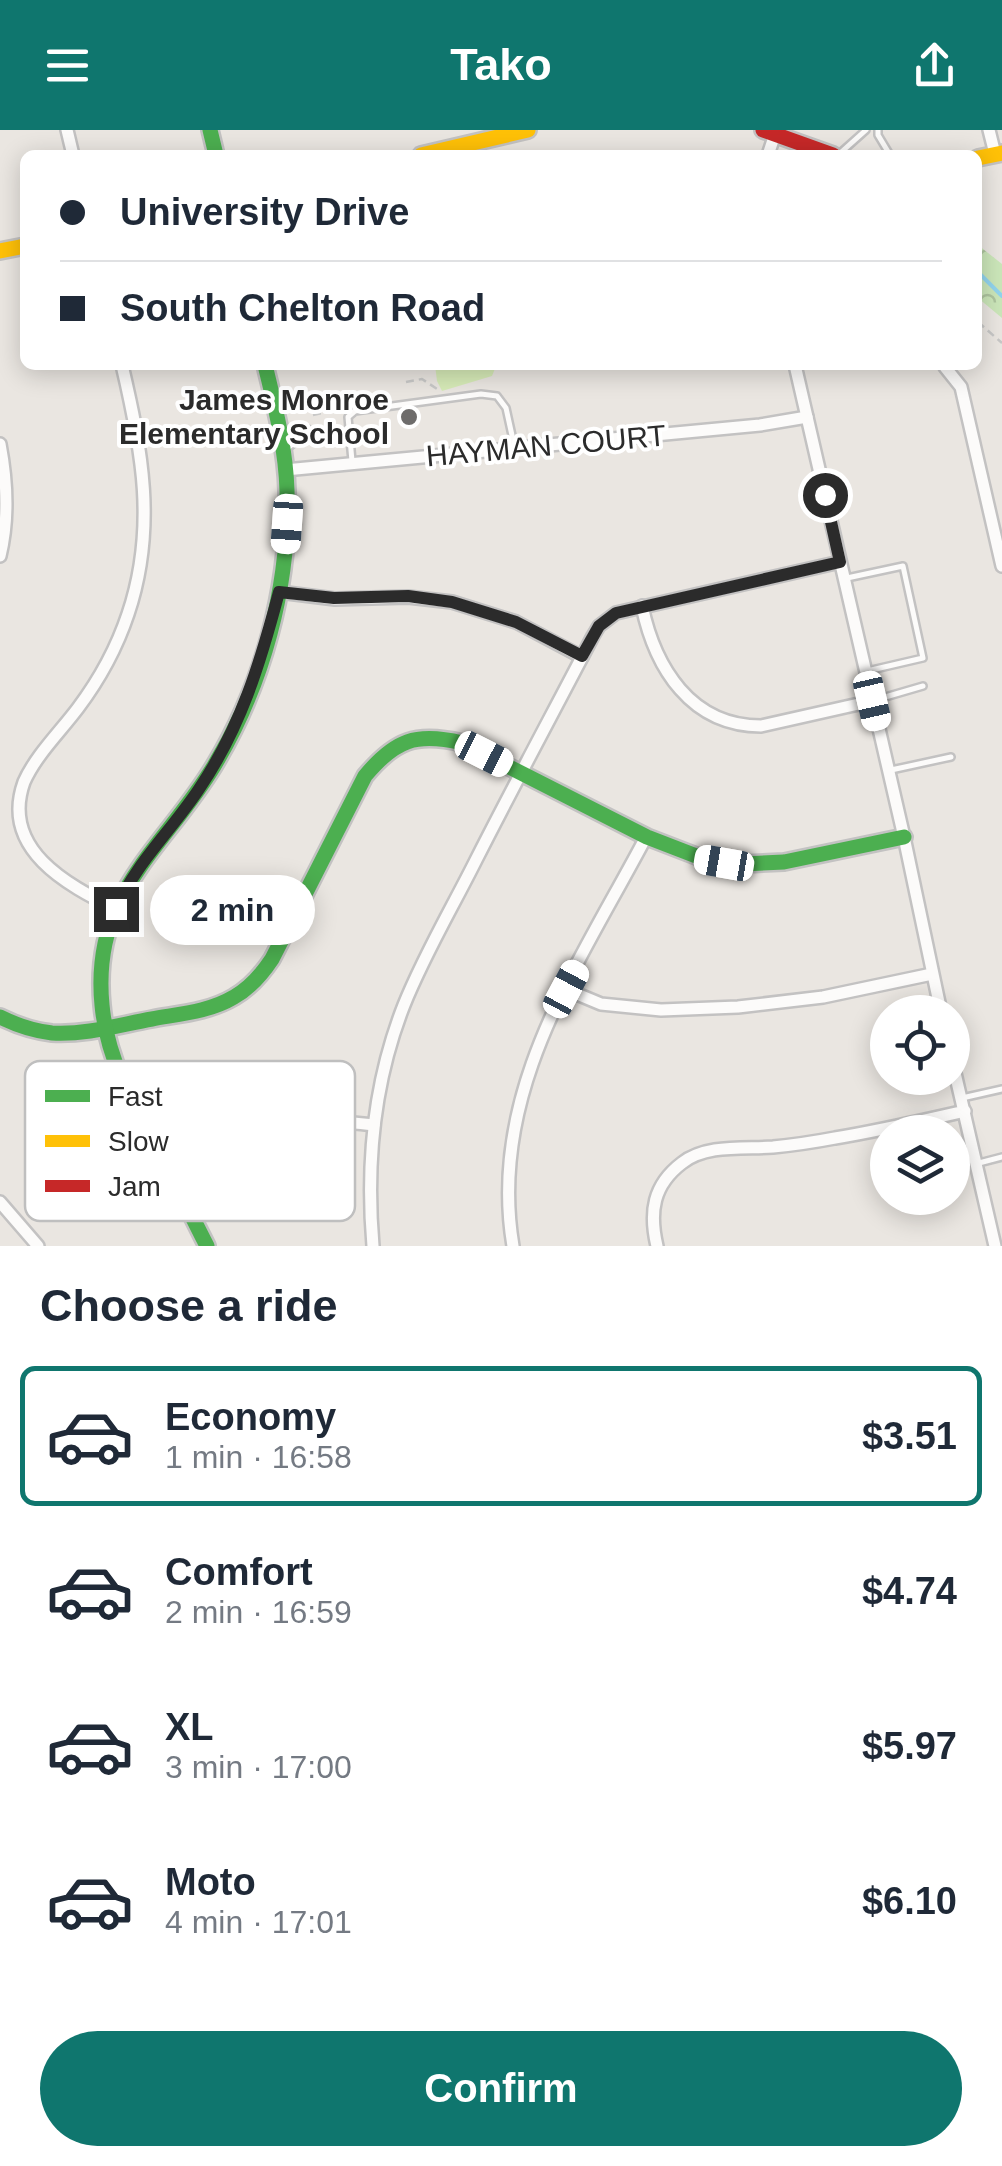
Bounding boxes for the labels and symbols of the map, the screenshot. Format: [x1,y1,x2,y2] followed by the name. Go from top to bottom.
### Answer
[119,383,389,450] place label: James Monroe Elementary School
[398,406,420,428] marker: James Monroe Elementary School
[425,419,667,472] street label: HAYMAN COURT
[803,473,848,518] route start
[270,493,304,555] car
[851,668,893,734] car
[450,727,518,781] car
[692,843,756,883] car
[151,874,316,944] callout: 2 min
[94,887,139,932] route end
[539,955,593,1023] car
[25,1061,355,1221] legend
[108,1081,163,1112] text: Fast
[108,1126,169,1157] text: Slow
[108,1171,161,1202] text: Jam

